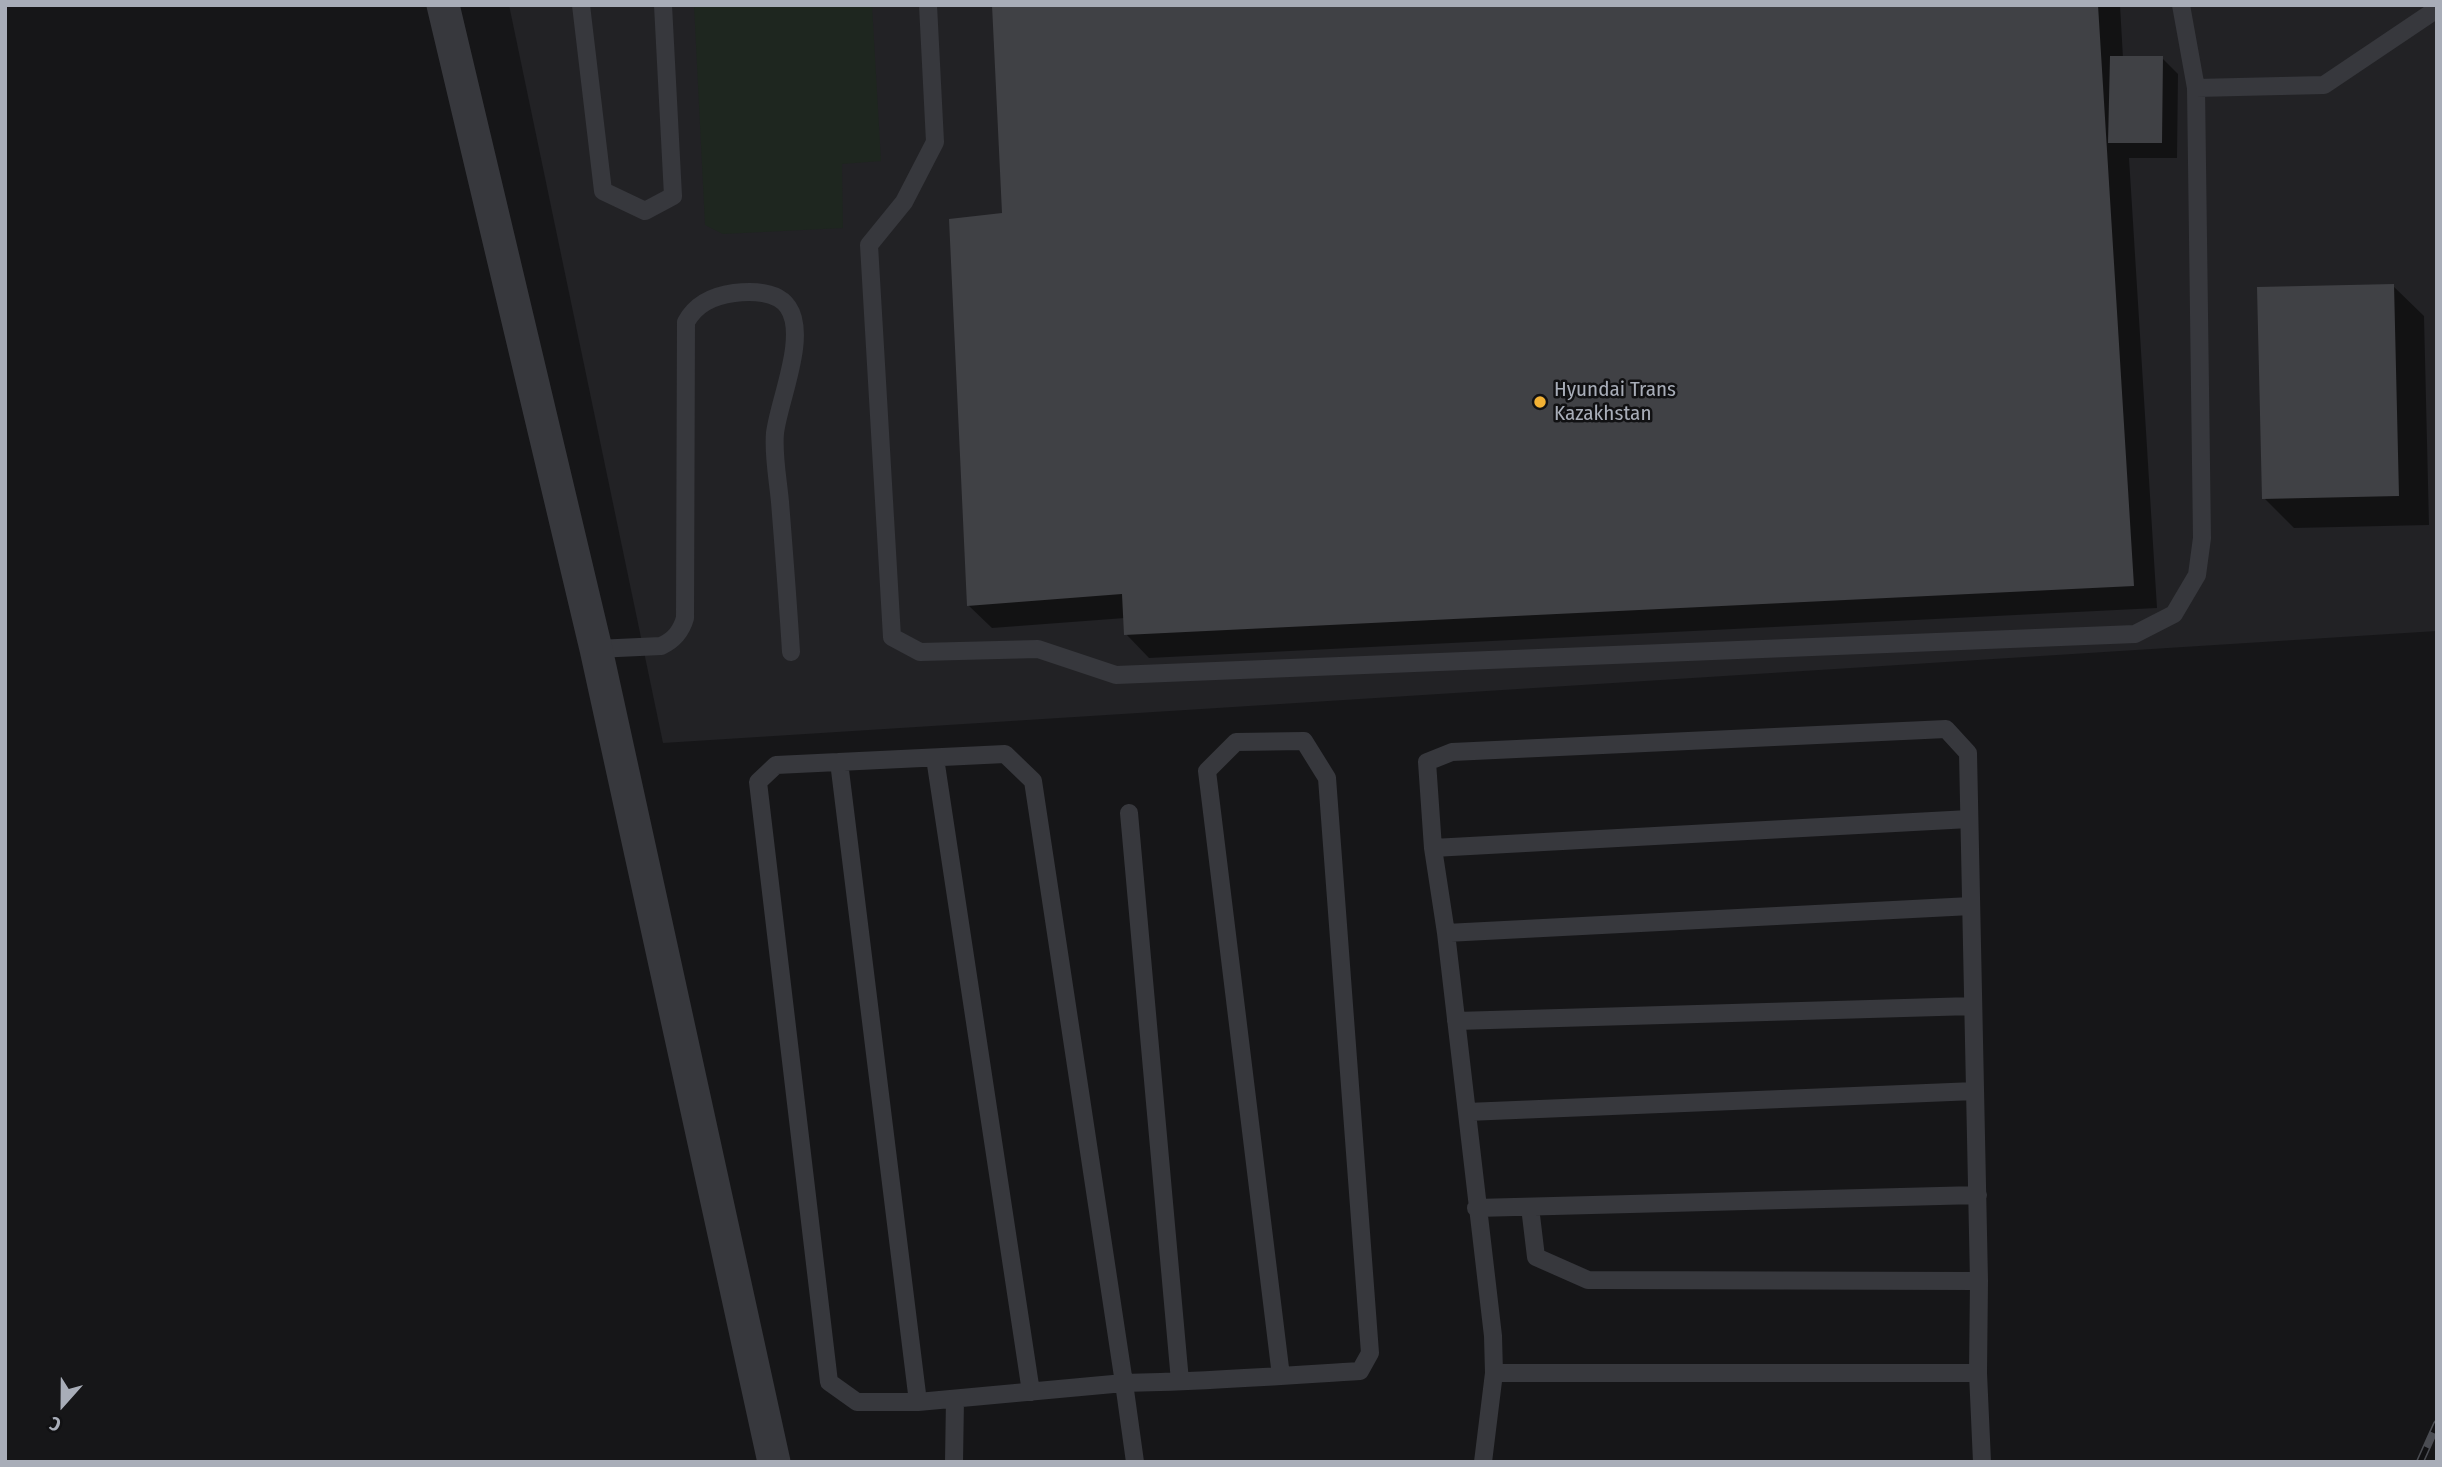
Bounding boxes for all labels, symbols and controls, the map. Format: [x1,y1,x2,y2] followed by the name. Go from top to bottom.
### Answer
[1554,377,1676,427] place label: Hyundai Trans Kazakhstan
[1532,394,1548,410] marker: Hyundai Trans Kazakhstan
[28,1369,98,1439] north arrow
[47,1412,64,1437] text: С

